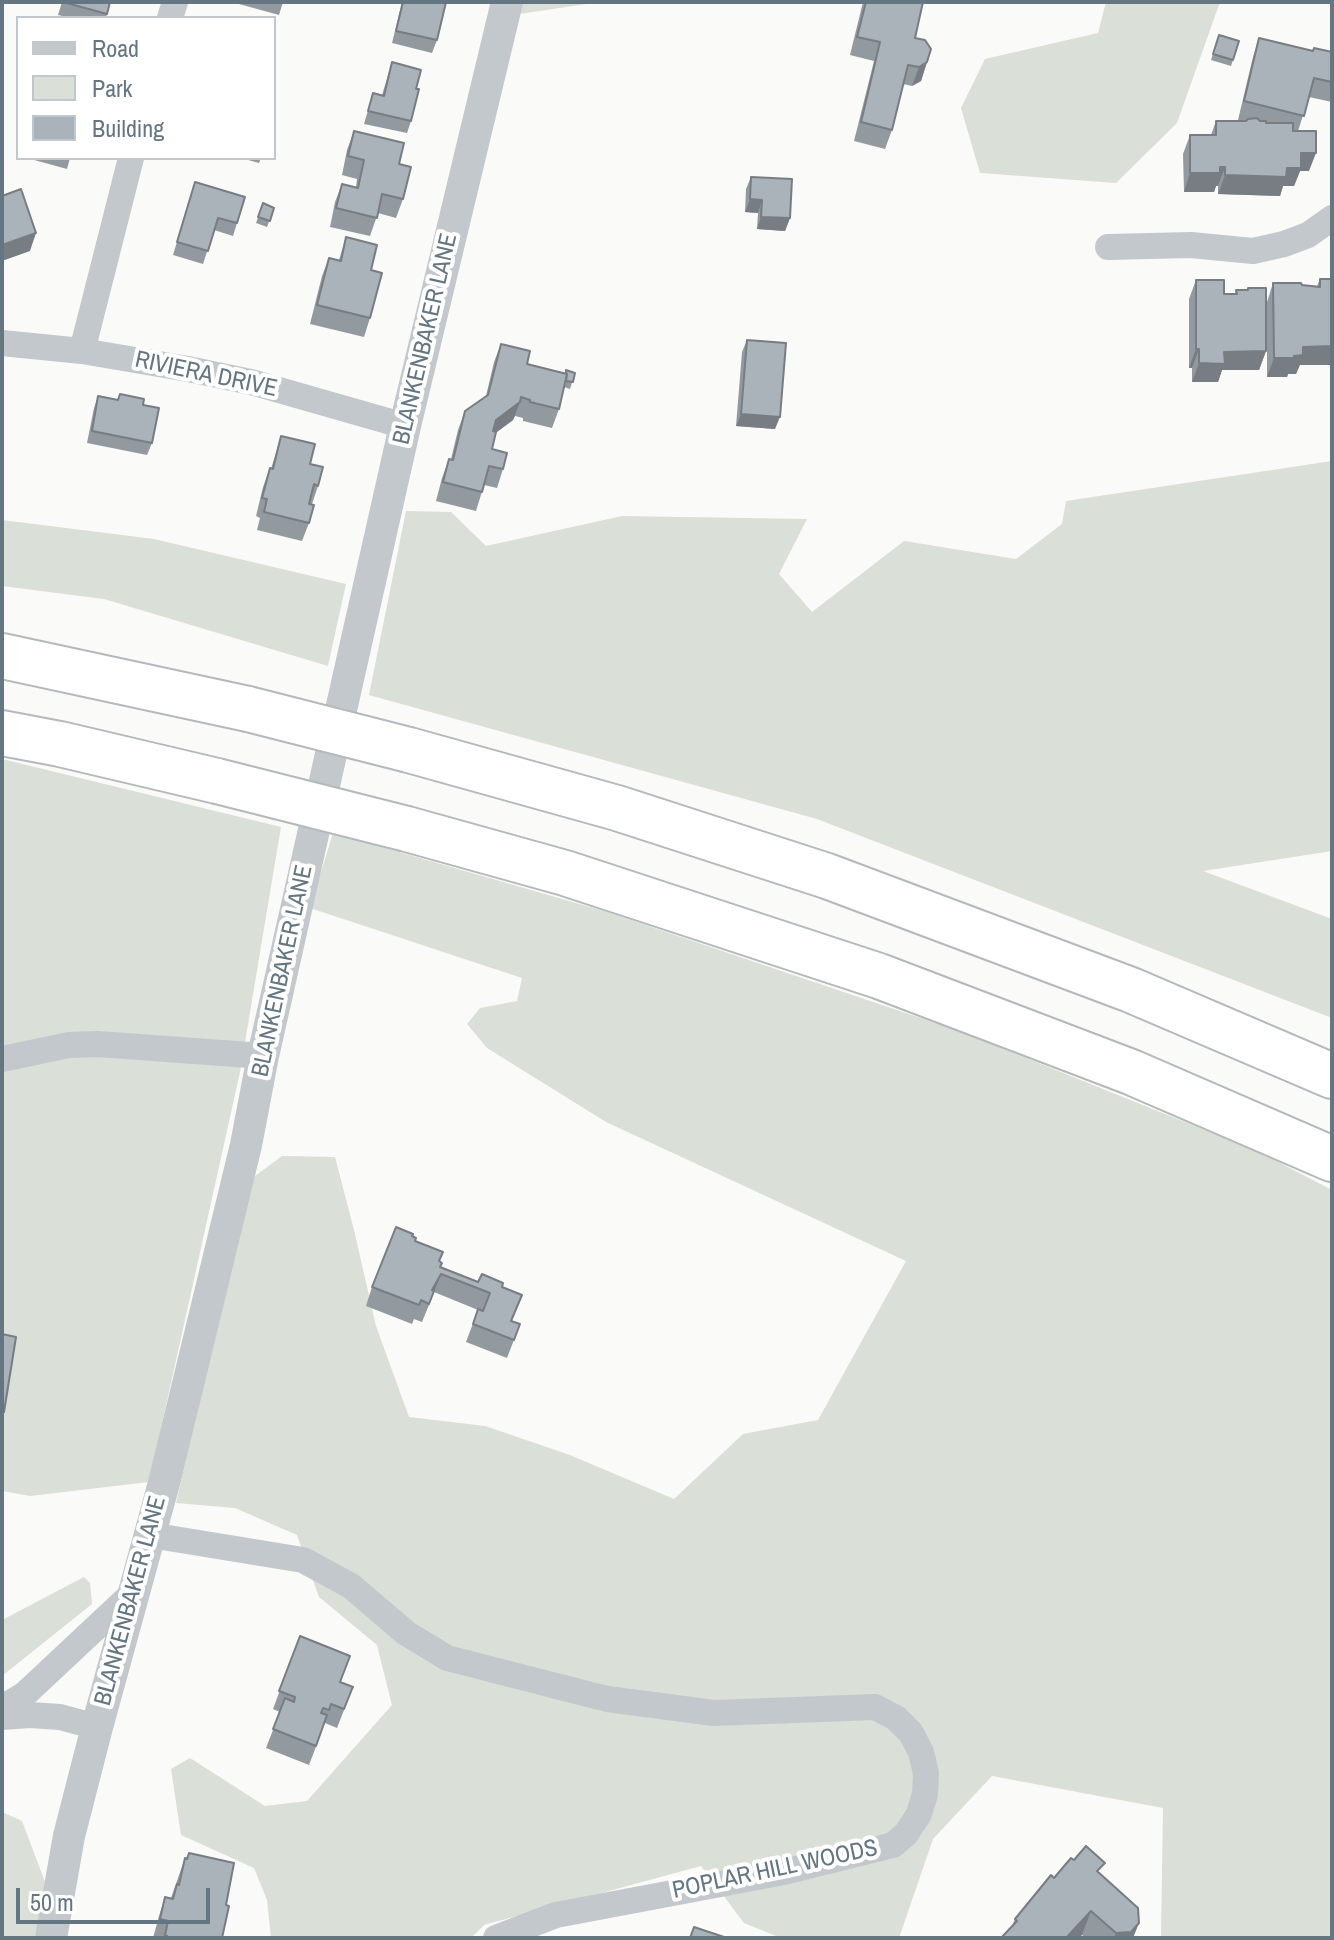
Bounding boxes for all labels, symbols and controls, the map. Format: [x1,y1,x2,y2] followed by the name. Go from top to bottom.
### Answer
[16,16,276,160] legend
[92,32,139,64] text: Road
[92,72,132,104] text: Park
[92,112,164,144] text: Building
[388,231,464,447] street label: BLANKENBAKER LANE
[132,346,280,404] street label: RIVIERA DRIVE
[247,863,319,1079] street label: BLANKENBAKER LANE
[89,1493,173,1709] street label: BLANKENBAKER LANE
[670,1834,880,1906] street label: POPLAR HILL WOODS
[20,1872,214,1922] scale bar
[30,1886,74,1918] text: 50 m

